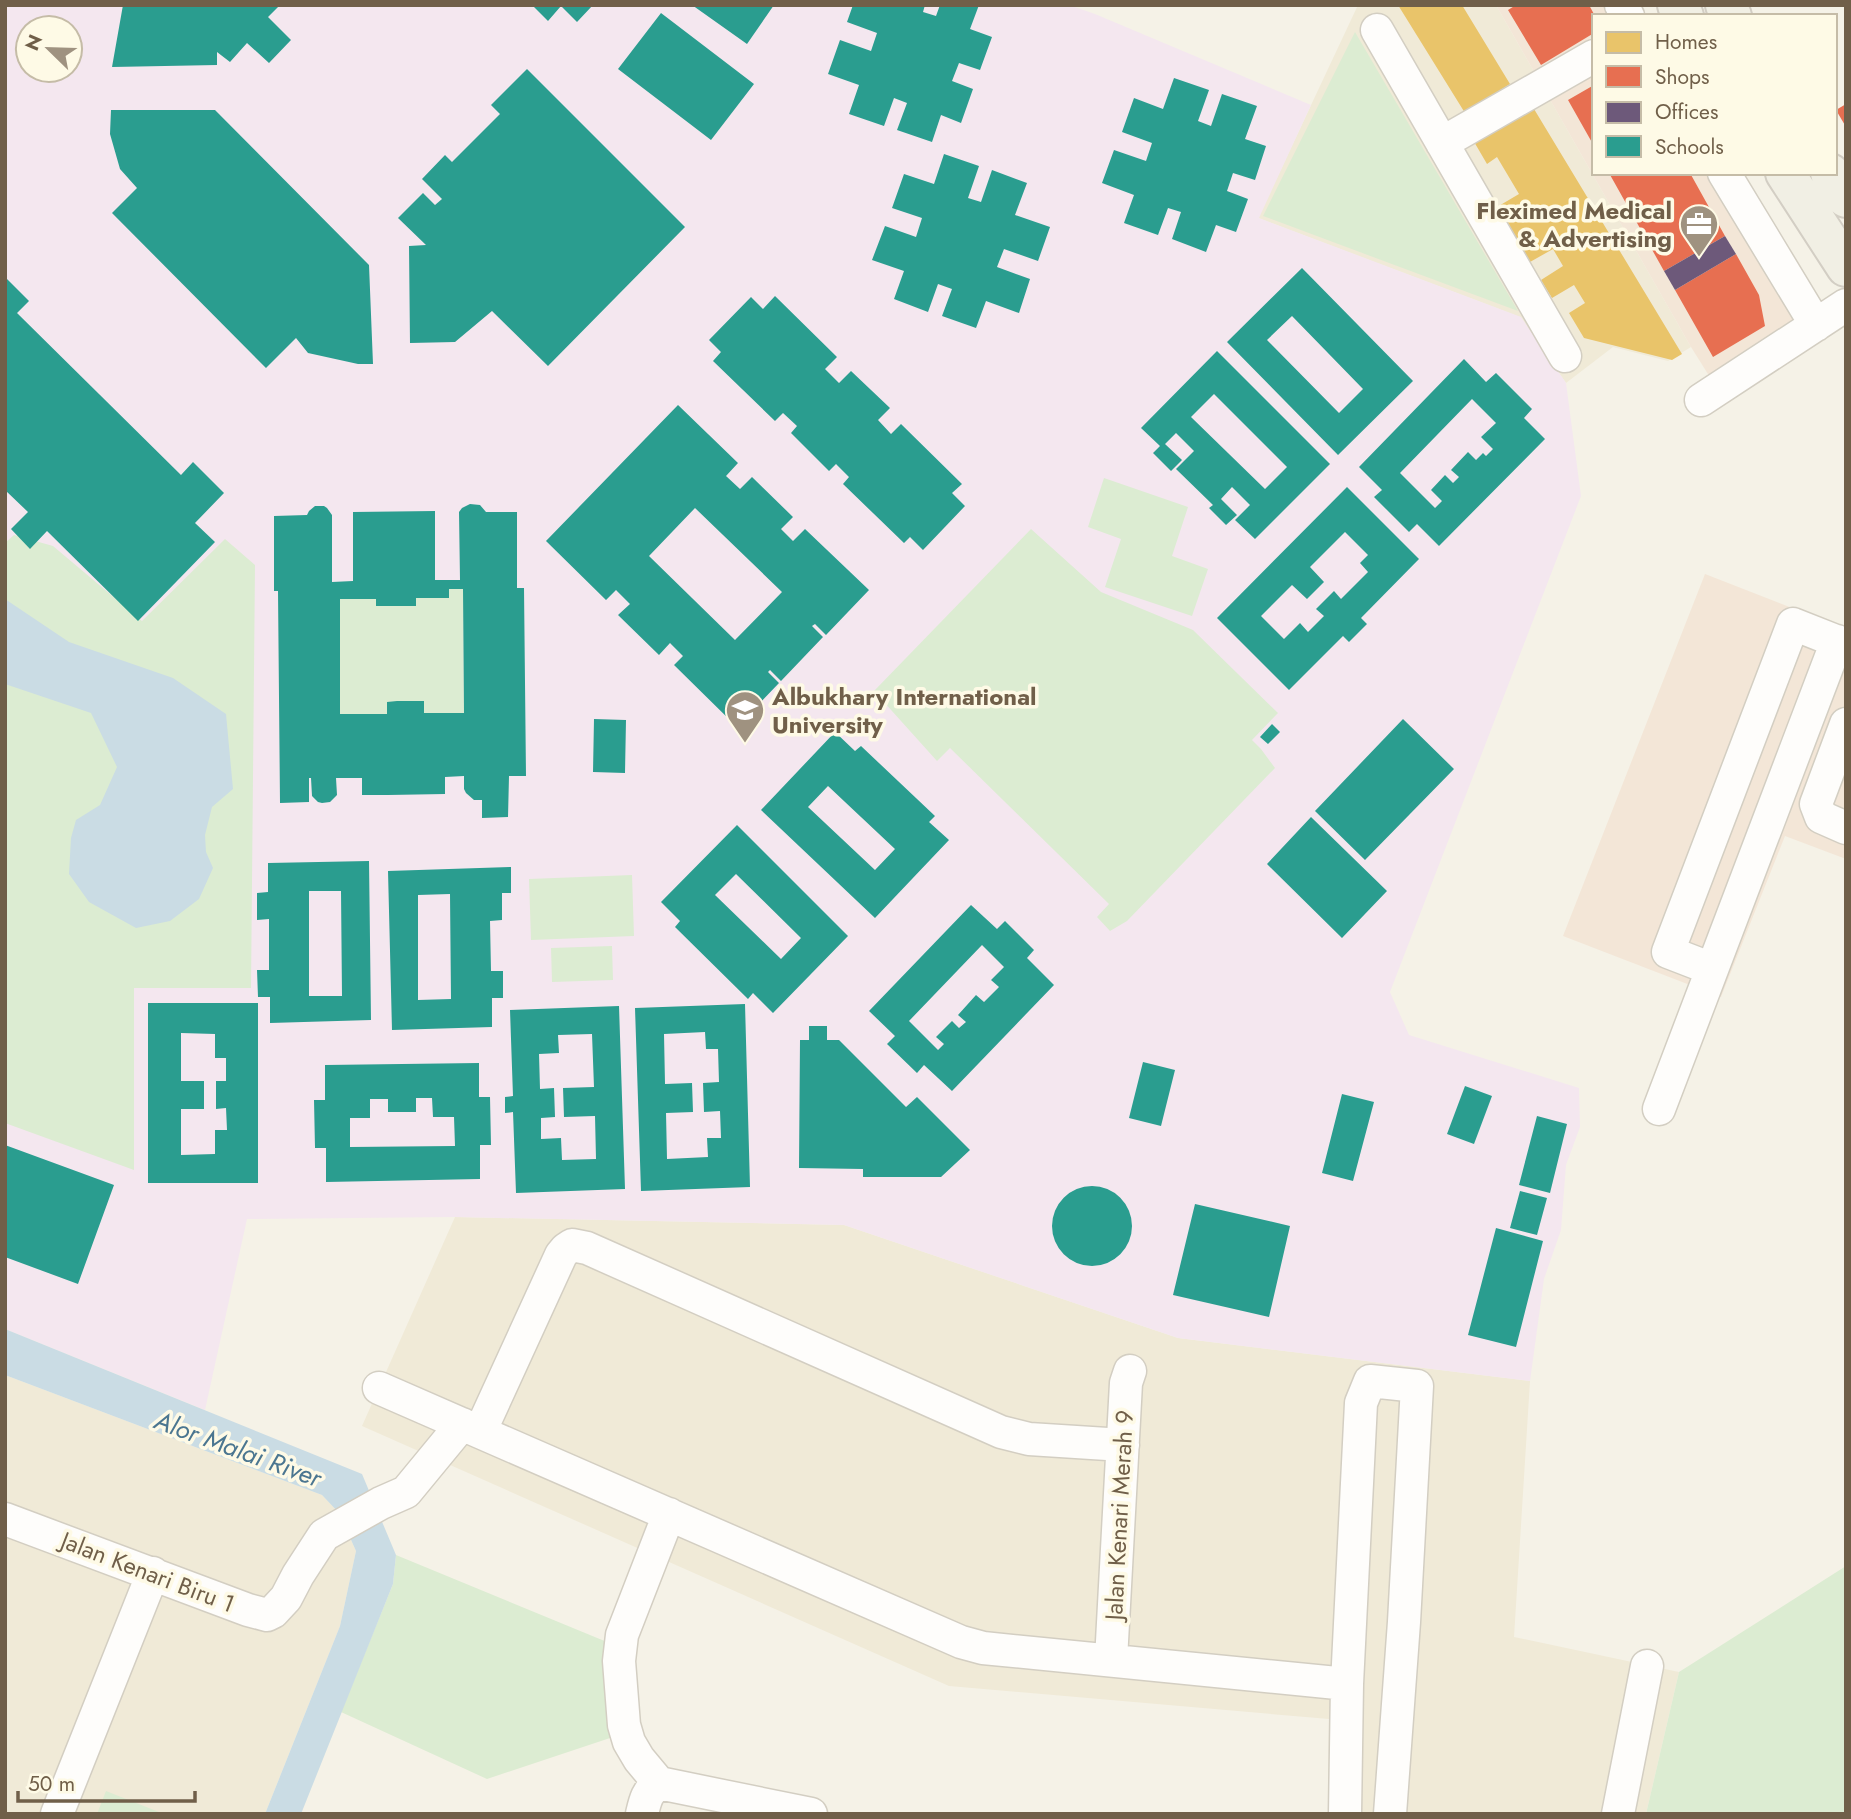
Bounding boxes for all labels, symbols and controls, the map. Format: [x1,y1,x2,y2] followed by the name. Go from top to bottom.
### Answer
[14,14,84,84] north arrow
[1592,14,1837,175] legend
[1655,27,1717,57] text: Homes
[18,30,49,55] text: N
[1655,62,1709,92] text: Shops
[1655,97,1718,127] text: Offices
[1655,132,1724,162] text: Schools
[1476,193,1672,256] place label: Fleximed Medical & Advertising
[1678,203,1720,258] office icon: Fleximed Medical & Advertising
[771,679,1037,742] place label: Albukhary International University
[724,689,766,744] school or university icon: Albukhary International University
[148,1401,328,1497] water label: Alor Malai River
[1096,1409,1142,1624] street label: Jalan Kenari Merah 9
[53,1522,240,1621] street label: Jalan Kenari Biru 1
[18,1759,194,1803] scale bar
[28,1769,75,1799] text: 50 m

